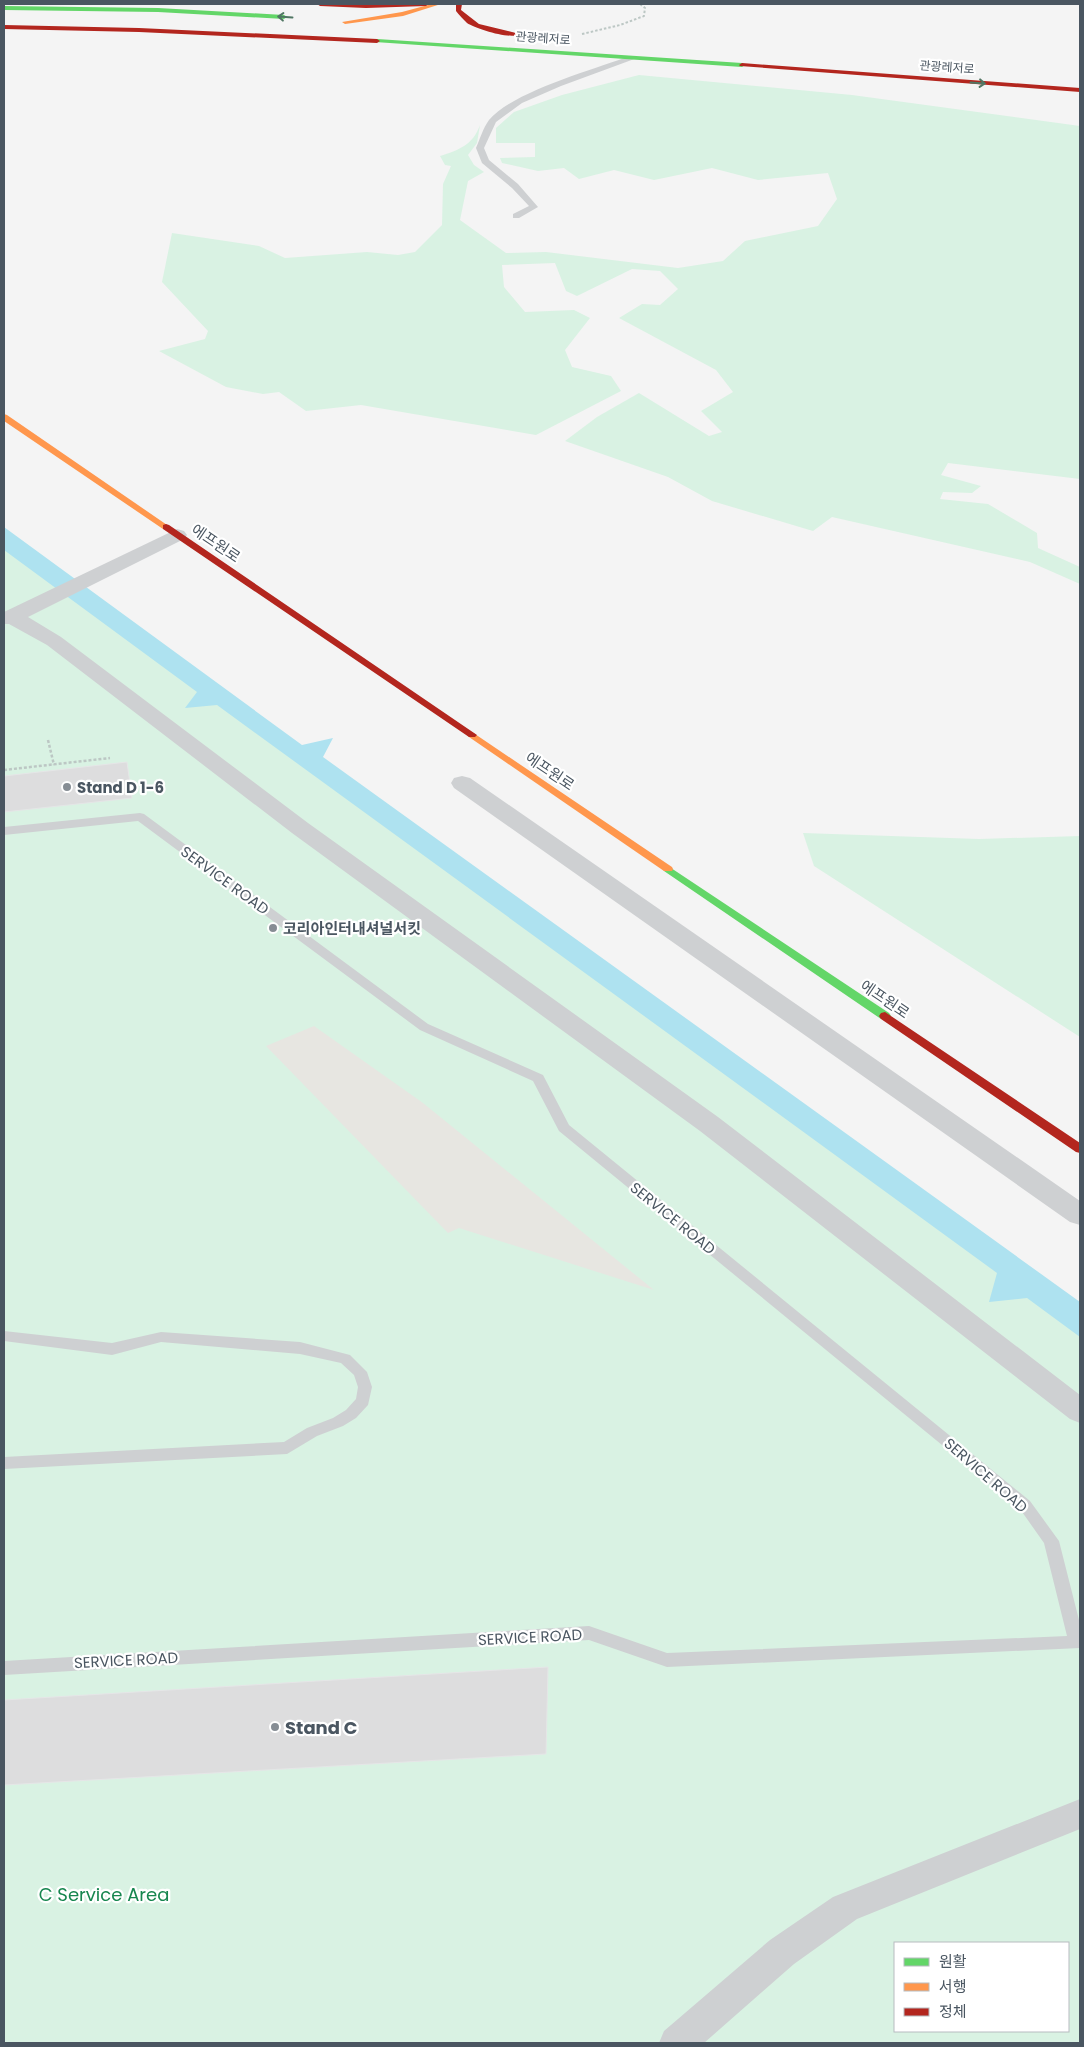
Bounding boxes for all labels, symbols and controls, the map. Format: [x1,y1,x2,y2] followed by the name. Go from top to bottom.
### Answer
[277,13,293,22] one-way arrow
[515,28,571,48] street label: 관광레저로
[919,57,975,77] street label: 관광레저로
[970,78,986,87] one-way arrow
[187,519,245,567] street label: 에프원로
[521,747,579,795] street label: 에프원로
[77,777,164,798] place label: Stand D 1-6
[61,781,73,793] marker: Stand D 1-6
[177,841,273,919] street label: SERVICE ROAD
[283,918,421,939] place label: 코리아인터내셔널서킷
[267,922,279,934] marker: 코리아인터내셔널서킷
[856,975,914,1023] street label: 에프원로
[626,1177,720,1259] street label: SERVICE ROAD
[940,1433,1032,1517] street label: SERVICE ROAD
[477,1624,583,1650] street label: SERVICE ROAD
[73,1647,179,1673] street label: SERVICE ROAD
[285,1715,358,1740] place label: Stand C
[269,1721,281,1733] marker: Stand C
[39,1882,169,1907] park label: C Service Area
[894,1942,1069,2032] legend
[939,1951,967,1972] text: 원활
[939,1976,967,1997] text: 서행
[939,2001,967,2022] text: 정체

